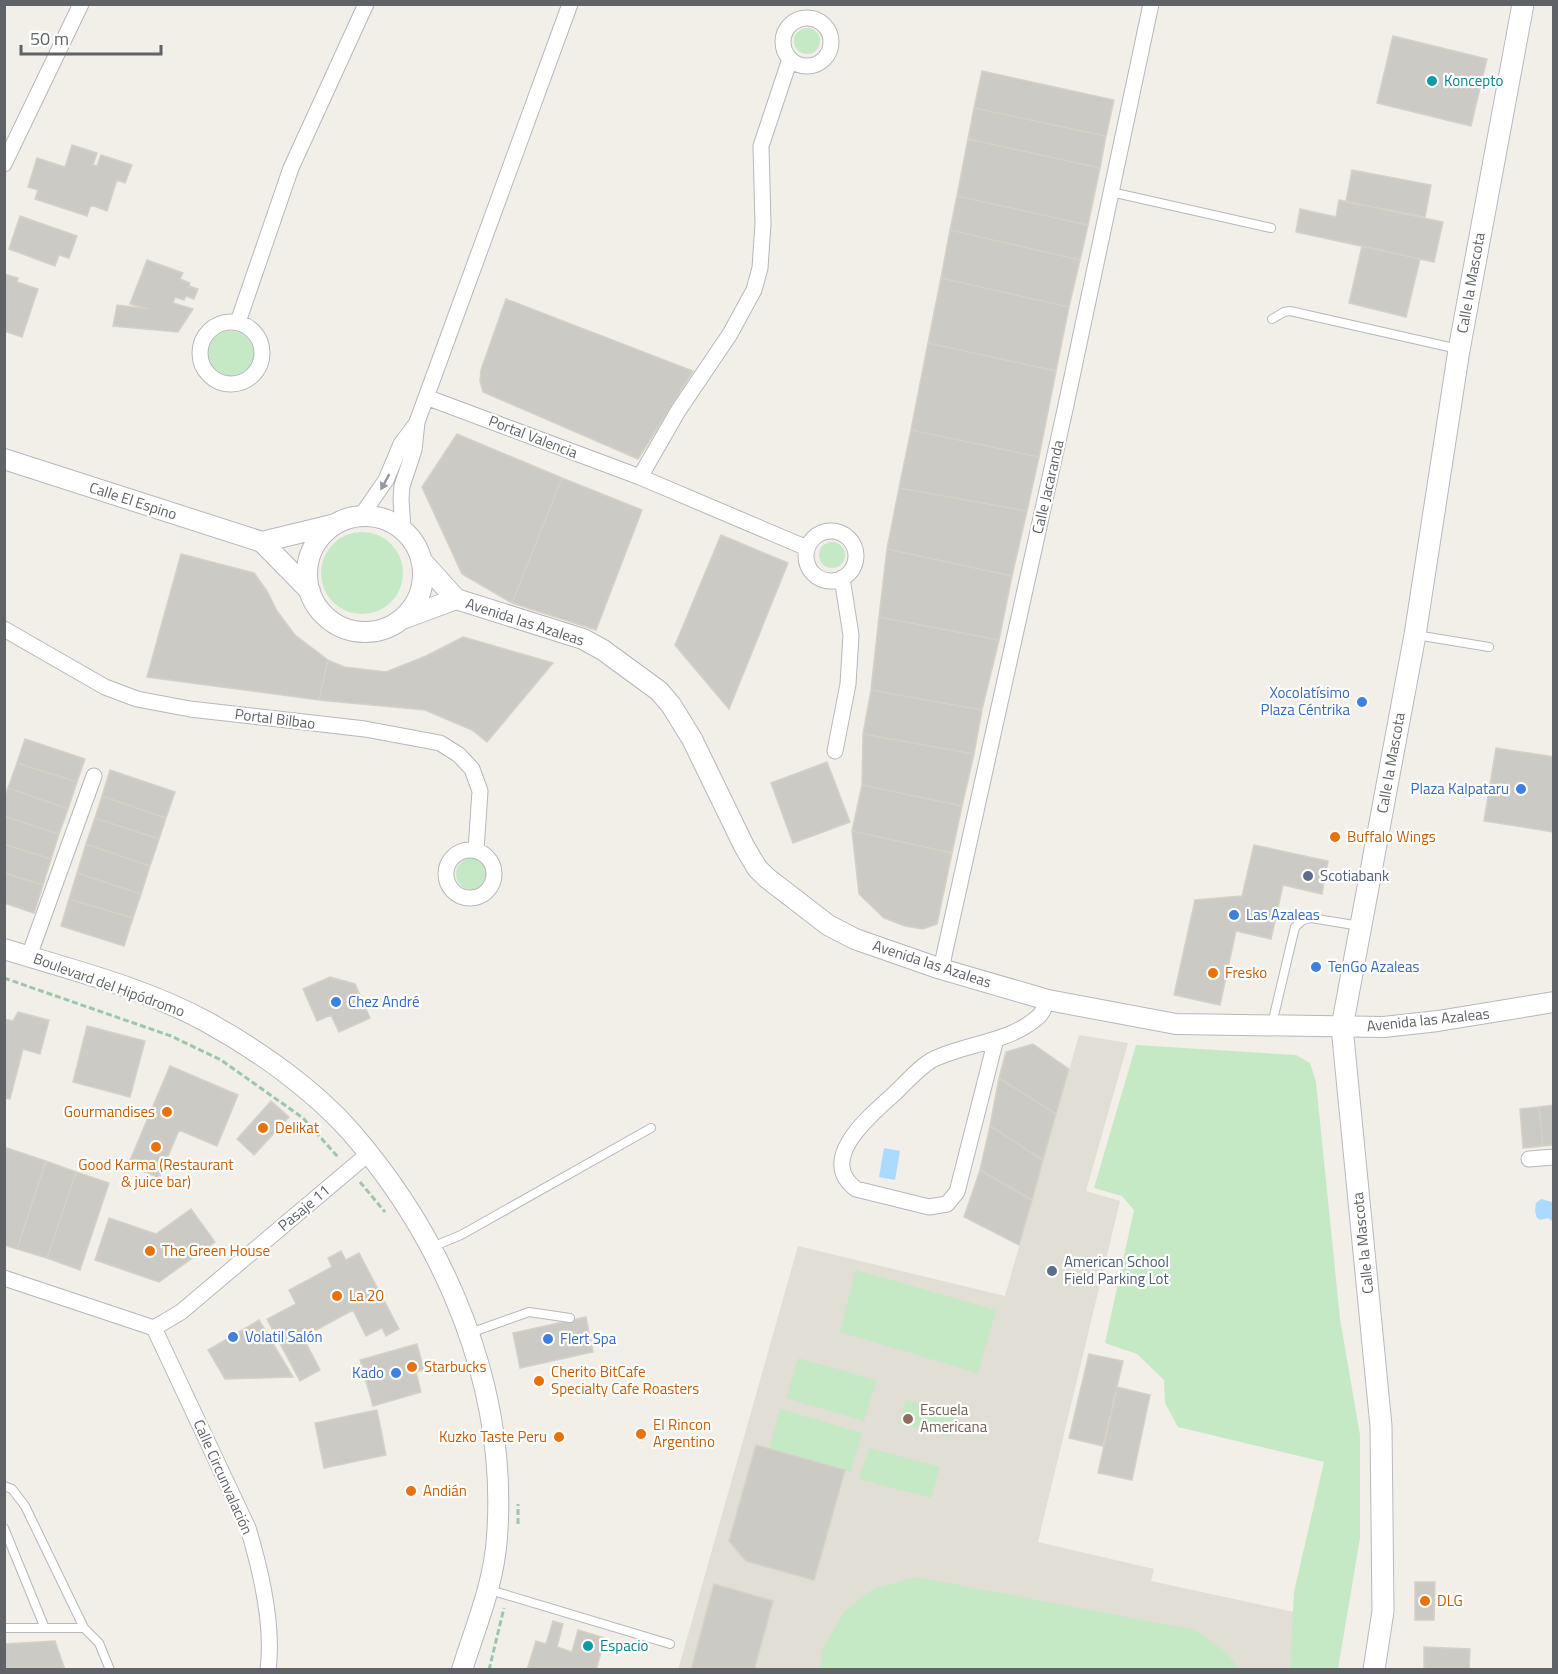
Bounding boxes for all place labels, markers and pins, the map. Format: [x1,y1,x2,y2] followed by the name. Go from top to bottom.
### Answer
[1444,69,1503,92] place label: Koncepto
[1425,74,1439,88] marker: Koncepto
[1260,681,1350,721] place label: Xocolatísimo Plaza Céntrika
[1355,695,1369,709] marker: Xocolatísimo Plaza Céntrika
[1411,777,1509,800] place label: Plaza Kalpataru
[1514,782,1528,796] marker: Plaza Kalpataru
[1347,825,1436,848] place label: Buffalo Wings
[1328,830,1342,844] marker: Buffalo Wings
[1320,864,1389,887] place label: Scotiabank
[1301,869,1315,883] marker: Scotiabank
[1246,903,1320,926] place label: Las Azaleas
[1227,908,1241,922] marker: Las Azaleas
[1328,955,1419,978] place label: TenGo Azaleas
[1309,960,1323,974] marker: TenGo Azaleas
[1225,961,1267,984] place label: Fresko
[1206,966,1220,980] marker: Fresko
[348,990,419,1013] place label: Chez André
[329,995,343,1009] marker: Chez André
[64,1100,155,1123] place label: Gourmandises
[160,1105,174,1119] marker: Gourmandises
[275,1116,320,1139] place label: Delikat
[256,1121,270,1135] marker: Delikat
[149,1140,163,1154] marker: Good Karma (Restaurant & juice bar)
[78,1153,234,1193] place label: Good Karma (Restaurant & juice bar)
[162,1239,270,1262] place label: The Green House
[143,1244,157,1258] marker: The Green House
[1064,1250,1169,1290] place label: American School Field Parking Lot
[1045,1264,1059,1278] marker: American School Field Parking Lot
[349,1284,384,1307] place label: La 20
[330,1289,344,1303] marker: La 20
[245,1325,323,1348] place label: Volatil Salón
[560,1327,617,1350] place label: Flert Spa
[226,1330,240,1344] marker: Volatil Salón
[541,1332,555,1346] marker: Flert Spa
[424,1355,487,1378] place label: Starbucks
[405,1360,419,1374] marker: Starbucks
[551,1360,699,1400] place label: Cherito BitCafe Specialty Cafe Roasters
[352,1361,384,1384] place label: Kado
[389,1366,403,1380] marker: Kado
[532,1374,546,1388] marker: Cherito BitCafe Specialty Cafe Roasters
[920,1398,988,1438] place label: Escuela Americana
[901,1412,915,1426] marker: Escuela Americana
[653,1413,715,1453] place label: El Rincon Argentino
[439,1425,547,1448] place label: Kuzko Taste Peru
[634,1427,648,1441] marker: El Rincon Argentino
[552,1430,566,1444] marker: Kuzko Taste Peru
[423,1479,467,1502] place label: Andián
[404,1484,418,1498] marker: Andián
[1437,1589,1463,1612] place label: DLG
[1418,1594,1432,1608] marker: DLG
[600,1634,649,1657] place label: Espacio
[581,1639,595,1653] marker: Espacio

